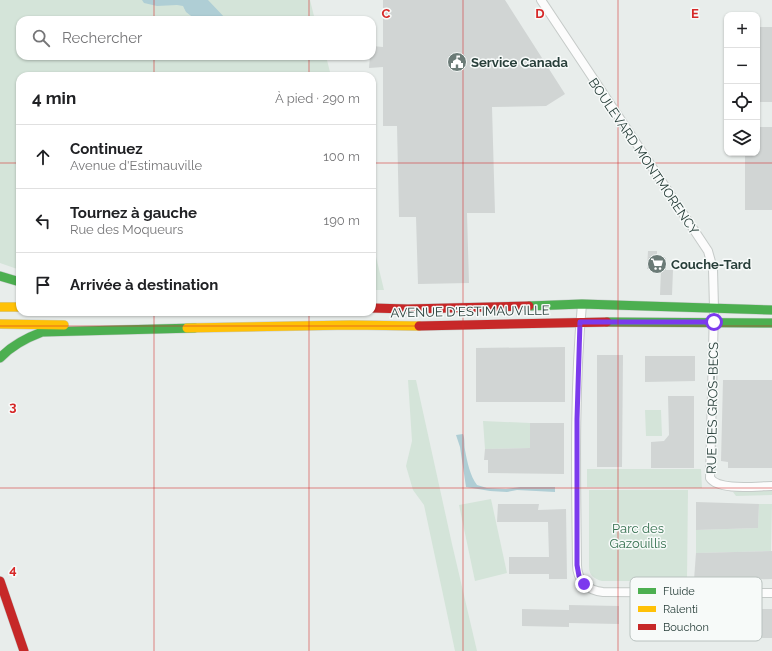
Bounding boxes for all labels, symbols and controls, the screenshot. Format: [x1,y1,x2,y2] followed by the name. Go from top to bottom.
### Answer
[382,6,391,21] text: C
[535,6,545,21] text: D
[691,6,699,21] text: E
[724,12,760,156] map controls
[724,12,760,48] button: +
[16,16,376,60] search box
[30,27,52,49] icon: search
[62,29,142,47] text: Rechercher
[724,48,760,84] button: −
[446,51,468,73] public building icon: Service Canada
[471,55,569,70] place label: Service Canada
[585,75,702,238] street label: BOULEVARD MONTMORENCY
[724,84,760,120] button: locate
[32,88,76,108] text: 4 min
[275,91,360,106] text: À pied · 290 m
[724,120,760,156] button: layers
[70,140,143,158] text: Continuez
[32,146,54,168] icon: ahead
[323,149,360,164] text: 100 m
[70,158,202,173] text: Avenue d'Estimauville
[70,204,197,222] text: Tournez à gauche
[32,210,54,232] icon: left
[324,213,360,228] text: 190 m
[70,222,183,237] text: Rue des Moqueurs
[646,253,668,275] supermarket icon: Couche-Tard
[671,257,751,272] place label: Couche-Tard
[32,274,54,296] icon: arrive
[70,276,218,294] text: Arrivée à destination
[390,303,550,320] street label: AVENUE D'ESTIMAUVILLE
[705,313,723,331] route start
[704,342,721,474] street label: RUE DES GROS-BECS
[9,399,17,414] text: 3
[609,521,667,551] park label: Parc des Gazouillis
[9,562,17,577] text: 4
[575,575,593,593] route end
[630,577,762,641] legend
[663,585,695,598] text: Fluide
[663,603,698,616] text: Ralenti
[663,621,709,634] text: Bouchon

